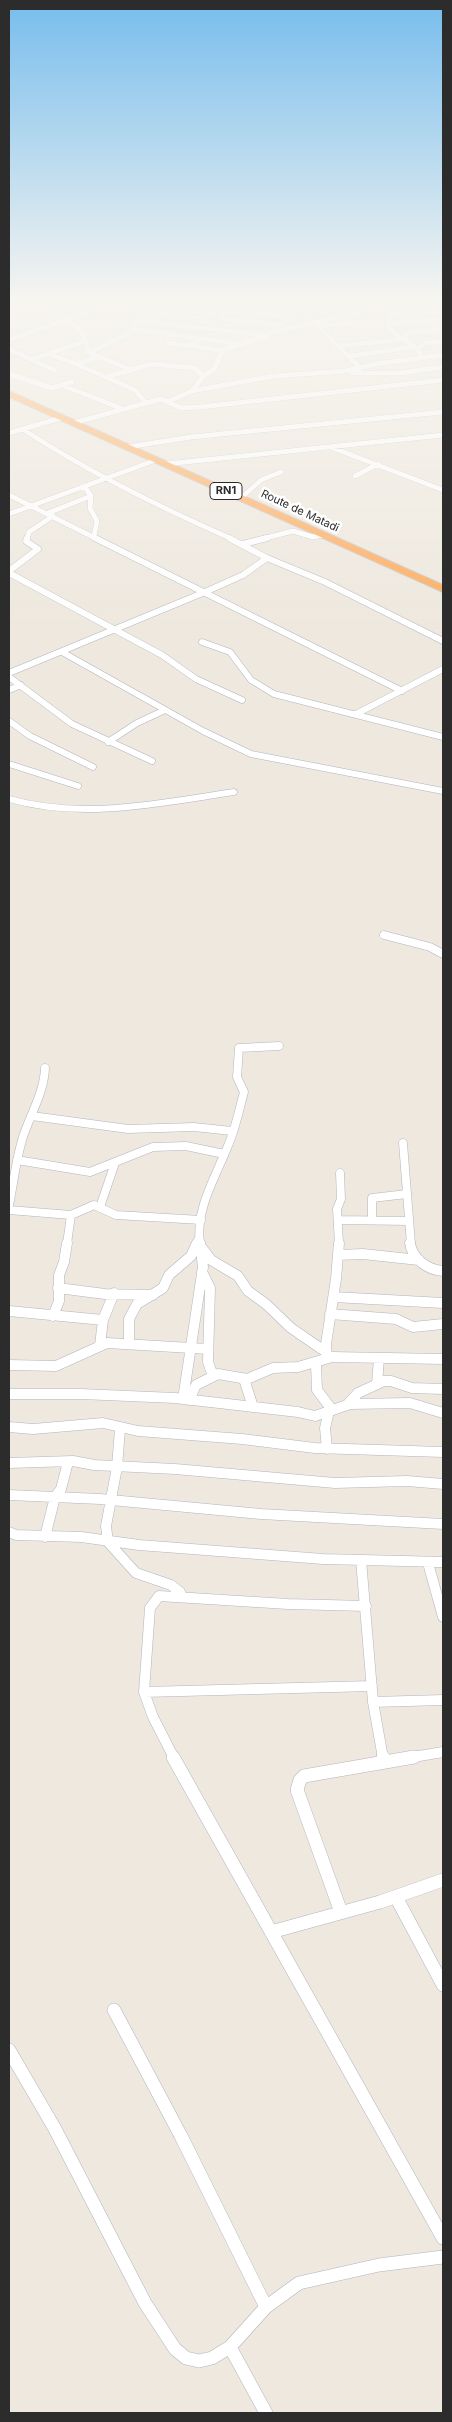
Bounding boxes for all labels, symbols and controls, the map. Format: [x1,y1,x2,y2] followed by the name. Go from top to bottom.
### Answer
[210,482,242,500] road number: RN1
[259,487,341,535] street label: Route de Matadi

